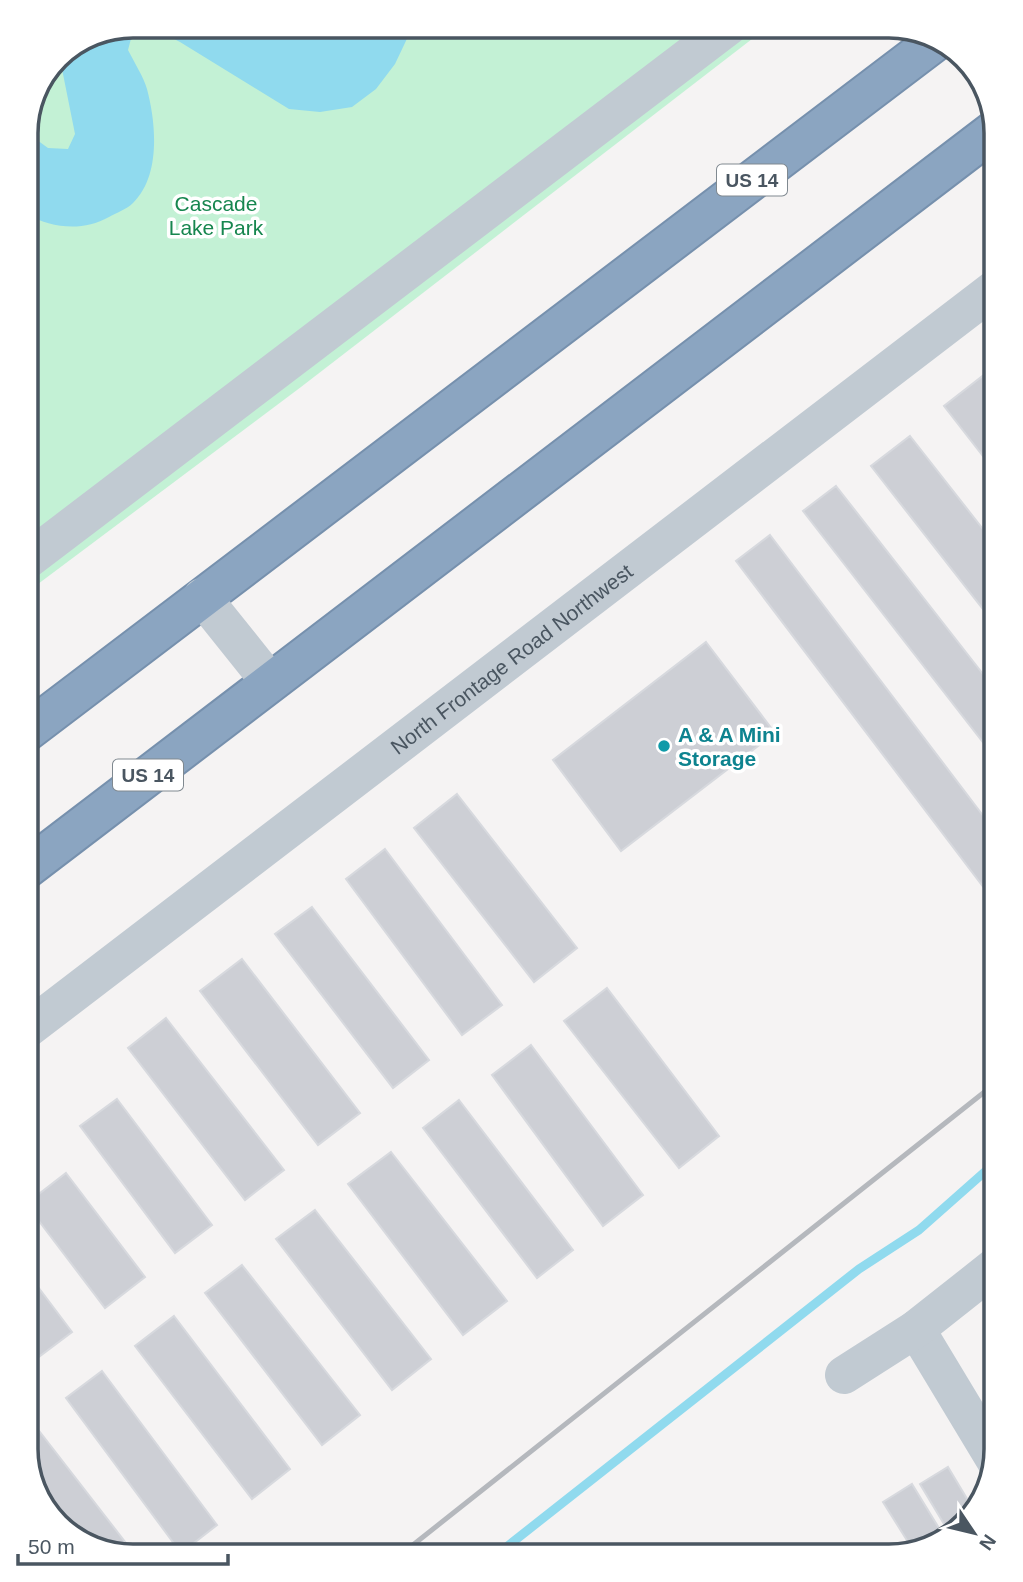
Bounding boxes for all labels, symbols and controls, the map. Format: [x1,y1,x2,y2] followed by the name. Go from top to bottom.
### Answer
[717,164,787,196] road number: US 14
[169,192,264,239] park label: Cascade Lake Park
[386,559,637,758] street label: North Frontage Road Northwest
[678,723,781,770] place label: A & A Mini Storage
[656,738,672,754] marker: A & A Mini Storage
[113,760,183,790] road number: US 14
[939,1498,1009,1568] north arrow
[18,1522,228,1566] scale bar
[975,1531,1000,1554] text: N
[28,1535,75,1558] text: 50 m

